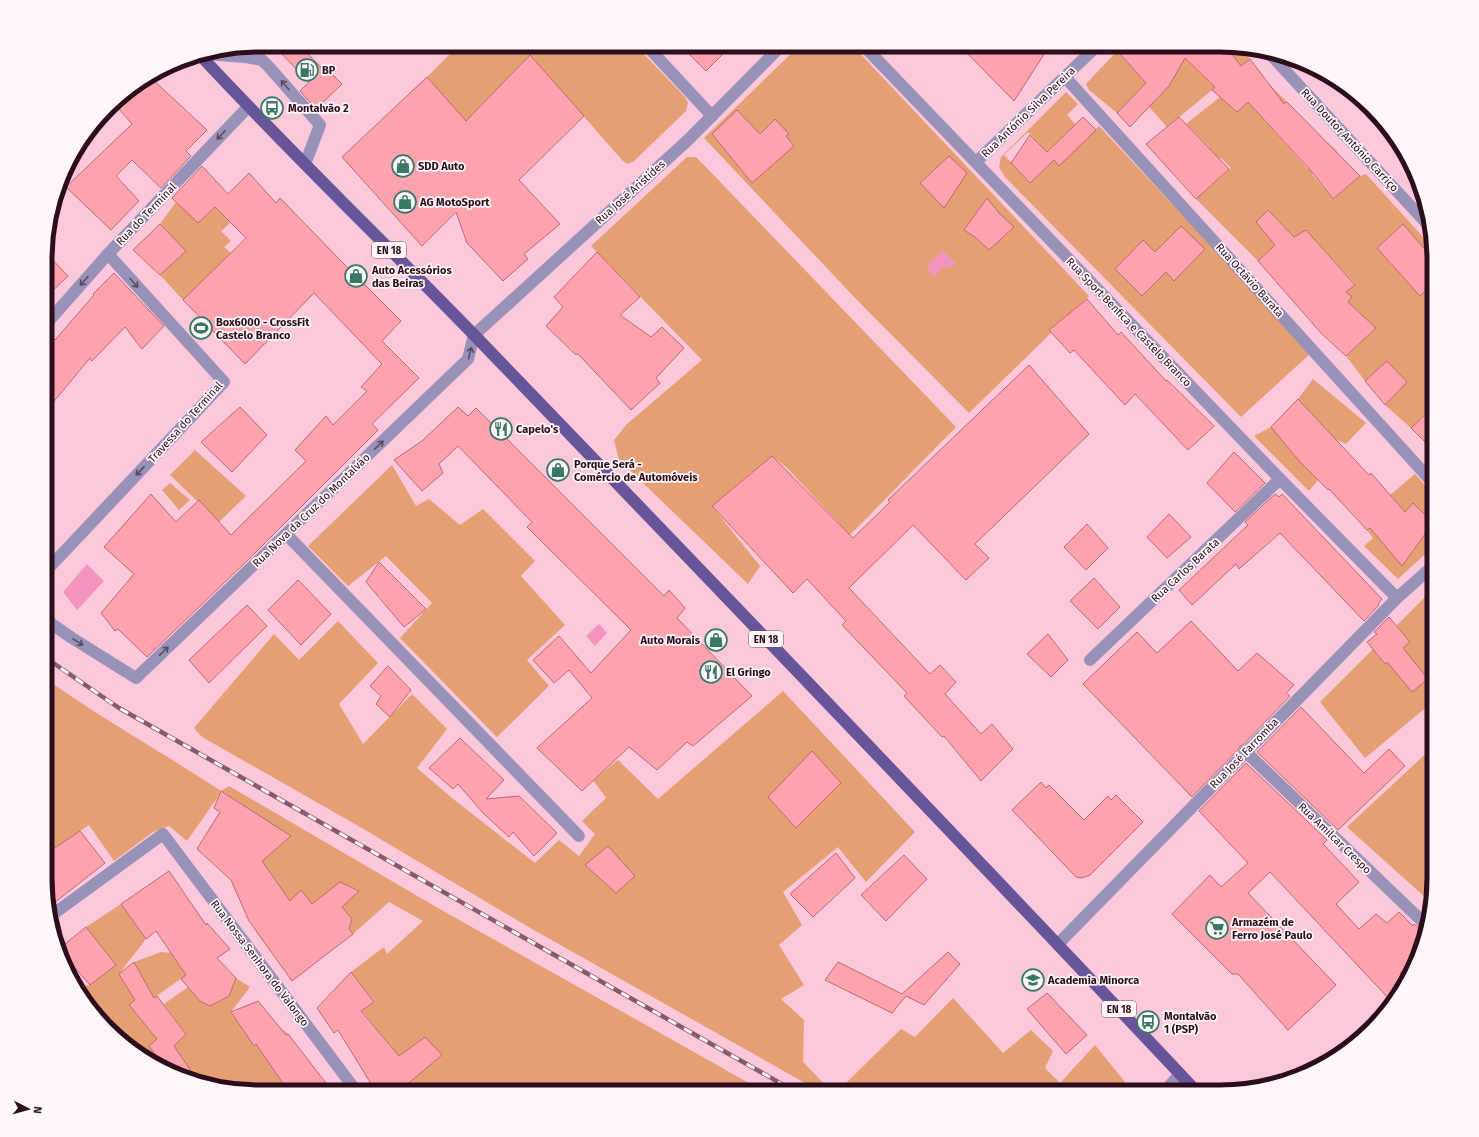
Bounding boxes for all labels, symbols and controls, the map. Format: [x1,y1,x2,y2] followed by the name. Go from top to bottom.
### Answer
[294,57,320,83] fuel station icon: BP
[322,64,336,77] place label: BP
[979,64,1078,160] street label: Rua António Silva Pereira
[280,80,289,90] one-way arrow
[1298,86,1401,195] street label: Rua Doutor António Carriço
[259,95,285,121] bus stop icon: Montalvão 2
[288,102,349,115] place label: Montalvão 2
[216,130,226,140] one-way arrow
[390,153,416,179] shop icon: SDD Auto
[593,158,668,227] street label: Rua José Aristides
[418,160,465,173] place label: SDD Auto
[113,181,179,248] street label: Rua do Terminal
[392,189,418,215] shop icon: AG MotoSport
[419,196,490,209] place label: AG MotoSport
[1213,241,1286,320] street label: Rua Octávio Barata
[372,242,406,258] road number: EN 18
[1063,255,1194,390] street label: Rua Sport Benfica e Castelo Branco
[343,263,369,289] shop icon: Auto Acessórios das Beiras
[371,264,452,290] place label: Auto Acessórios das Beiras
[79,276,89,286] one-way arrow
[130,277,139,288] one-way arrow
[188,315,214,341] sports icon: Box6000 - CrossFit Castelo Branco
[216,316,310,342] place label: Box6000 - CrossFit Castelo Branco
[466,346,474,359] one-way arrow
[146,379,225,466] street label: Travessa do Terminal
[488,416,514,442] restaurant icon: Capelo's
[516,423,559,436] place label: Capelo's
[374,440,384,449] one-way arrow
[250,451,373,570] street label: Rua Nova da Cruz do Montalvão
[545,457,571,483] shop icon: Porque Será - Comércio de Automóveis
[574,458,698,484] place label: Porque Será - Comércio de Automóveis
[135,466,145,476] one-way arrow
[1149,536,1222,605] street label: Rua Carlos Barata
[703,627,729,653] shop icon: Auto Morais
[749,631,783,647] road number: EN 18
[640,634,701,647] place label: Auto Morais
[72,638,83,646] one-way arrow
[159,646,169,656] one-way arrow
[698,659,724,685] restaurant icon: El Gringo
[726,666,771,679] place label: El Gringo
[1207,715,1281,791] street label: Rua José Farromba
[1295,800,1374,877] street label: Rua Amílcar Crespo
[208,898,311,1029] street label: Rua Nossa Senhora do Valongo
[1204,915,1230,941] supermarket icon: Armazém de Ferro José Paulo
[1231,916,1313,942] place label: Armazém de Ferro José Paulo
[1020,967,1046,993] school or university icon: Academia Minorca
[1047,974,1139,987] place label: Academia Minorca
[1102,1001,1136,1017] road number: EN 18
[1135,1009,1161,1035] bus stop icon: Montalvão 1 (PSP)
[1164,1010,1217,1036] place label: Montalvão 1 (PSP)
[8,1089,48,1129] north arrow
[31,1106,44,1114] text: N

